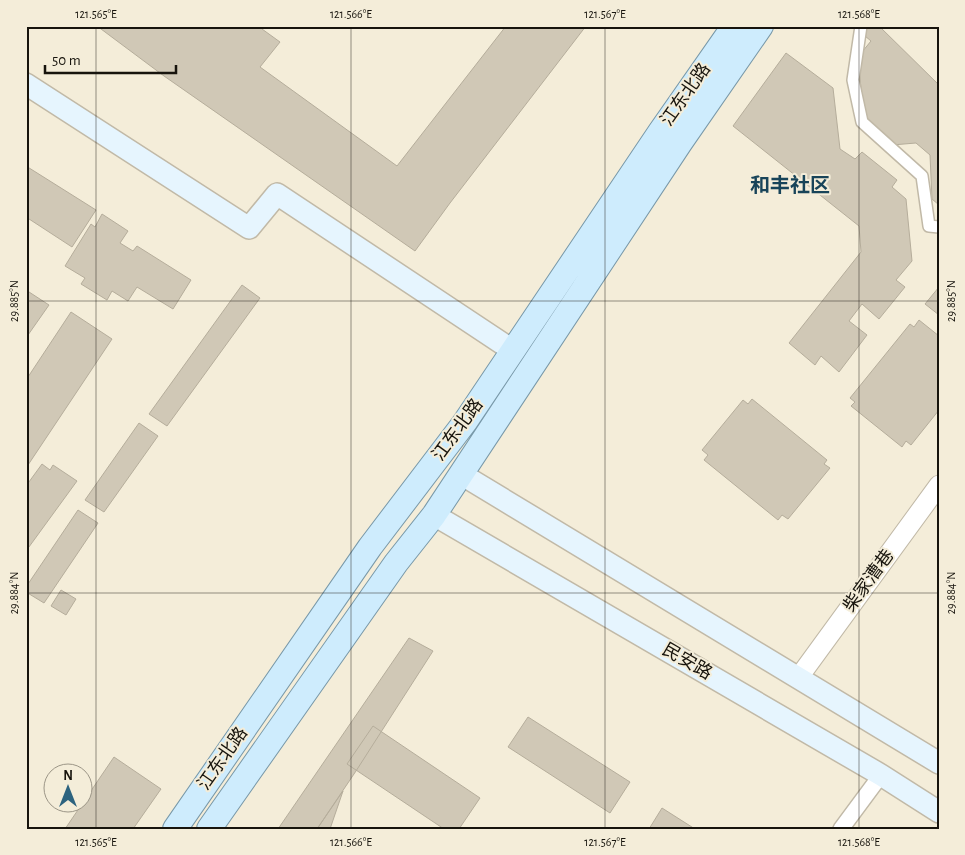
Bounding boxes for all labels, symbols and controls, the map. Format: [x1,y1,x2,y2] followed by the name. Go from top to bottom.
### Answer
[75,8,117,20] text: 121.565°E
[330,8,372,20] text: 121.566°E
[584,8,626,20] text: 121.567°E
[838,8,880,20] text: 121.568°E
[45,42,176,74] scale bar
[52,53,81,68] text: 50 m
[656,59,714,130] street label: 江东北路
[750,174,830,196] district label: 和丰社区
[8,280,20,322] text: 29.885°N
[945,280,957,322] text: 29.885°N
[428,394,486,464] street label: 江东北路
[839,545,897,615] street label: 柴家漕巷
[8,572,20,614] text: 29.884°N
[945,572,957,614] text: 29.884°N
[659,639,716,683] street label: 民安路
[193,723,251,794] street label: 江东北路
[42,762,92,812] north arrow
[63,769,73,783] text: N
[75,836,117,848] text: 121.565°E
[330,836,372,848] text: 121.566°E
[584,836,626,848] text: 121.567°E
[838,836,880,848] text: 121.568°E

